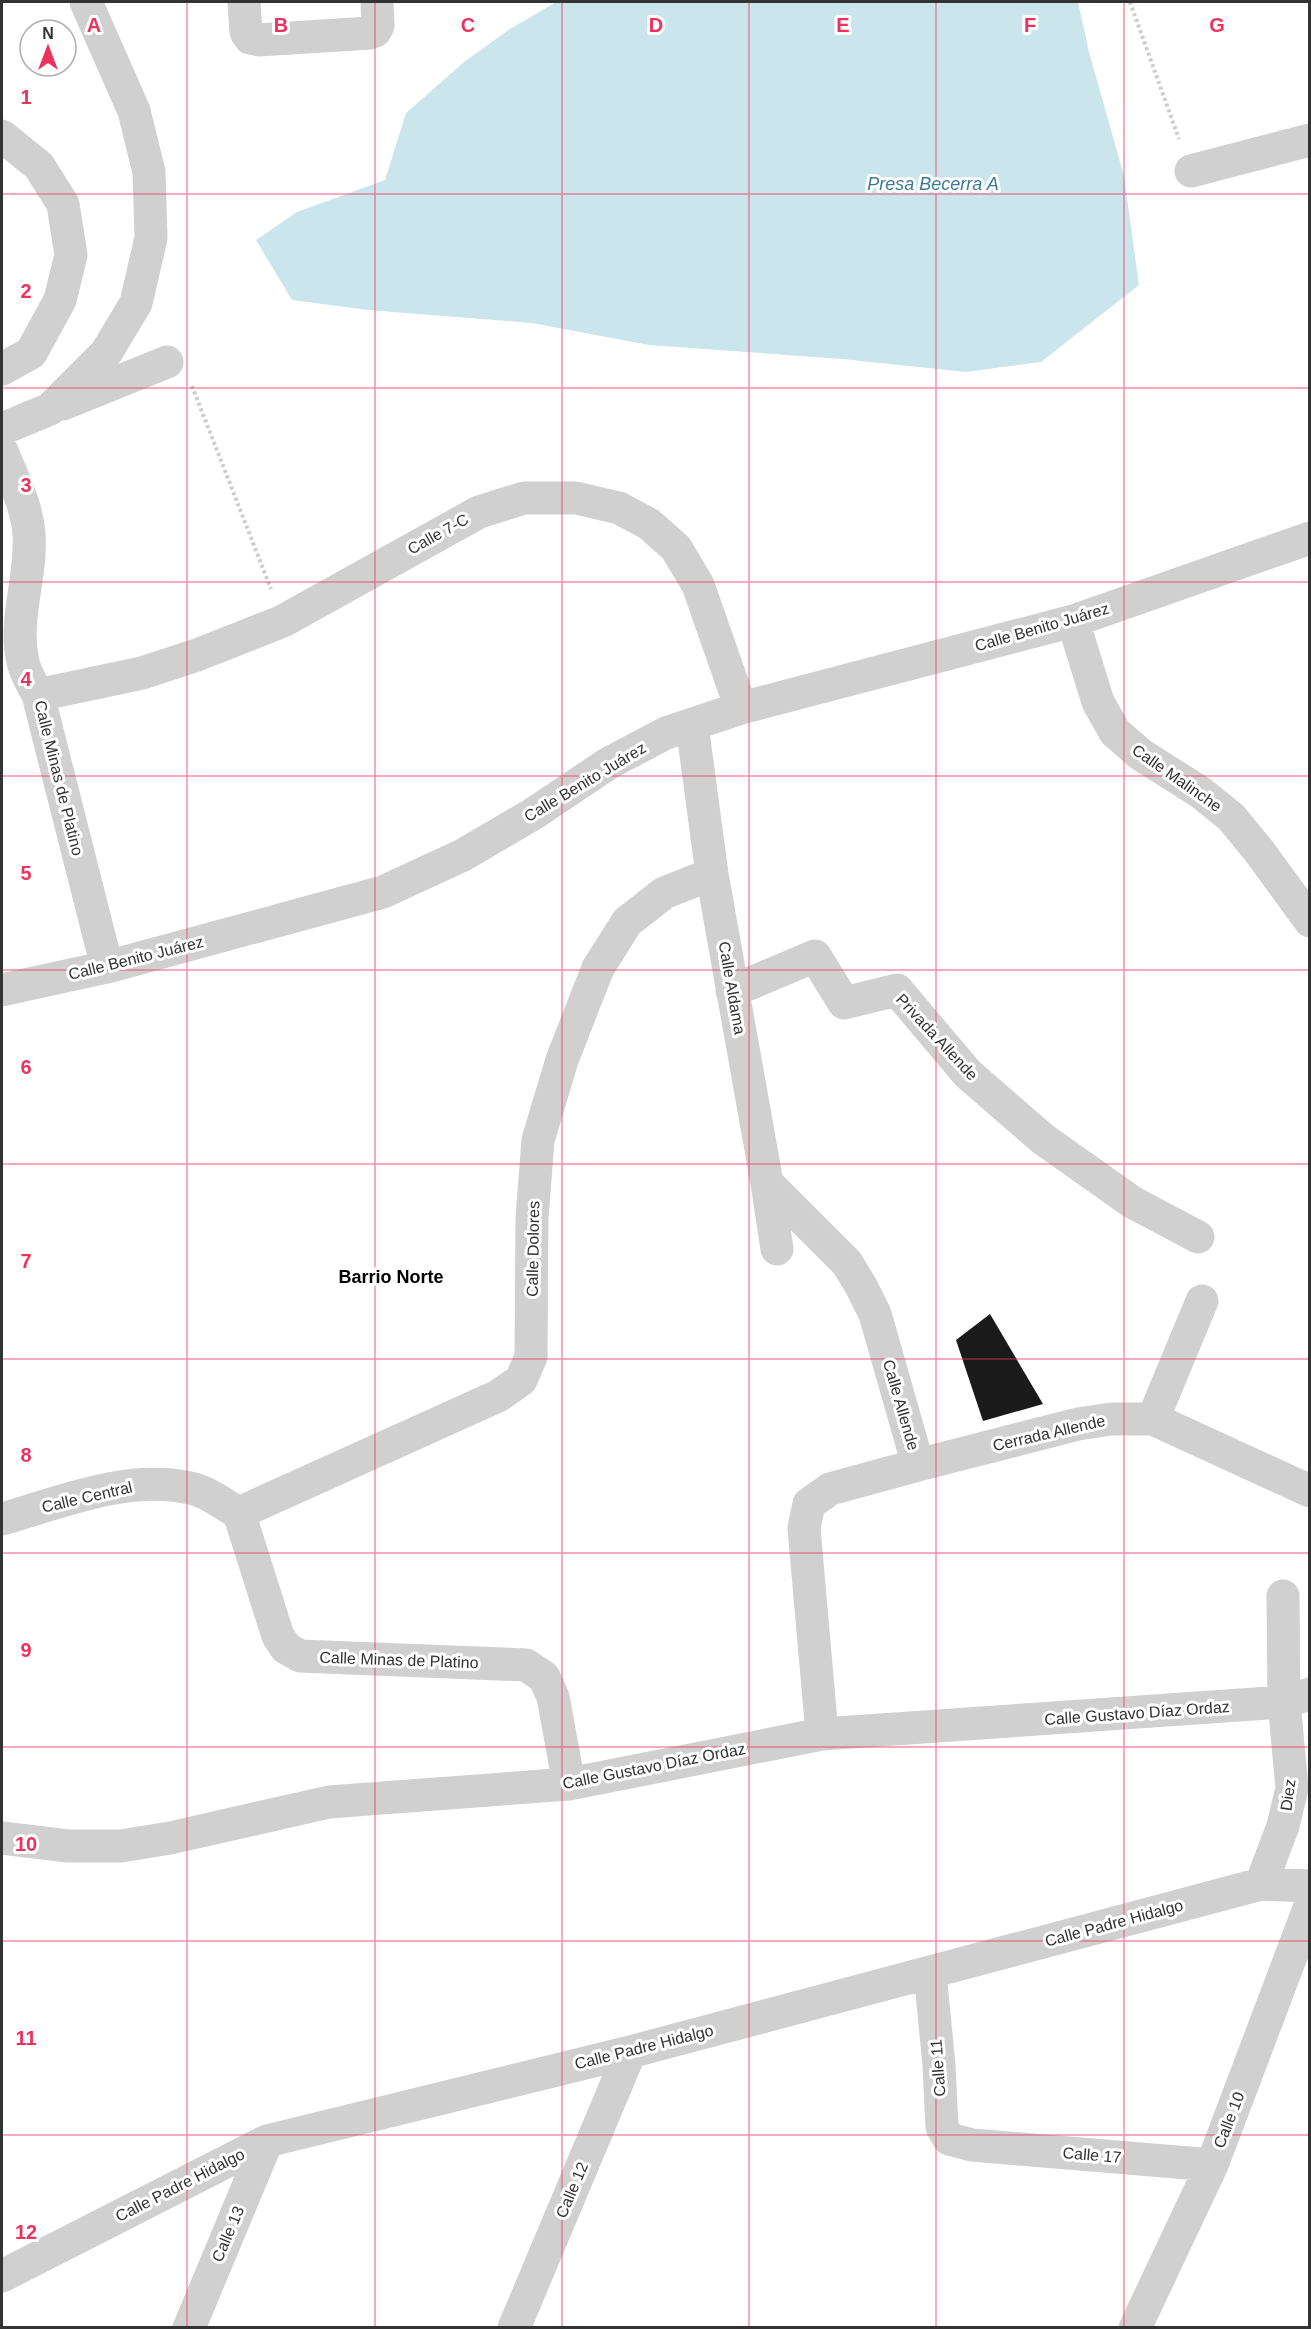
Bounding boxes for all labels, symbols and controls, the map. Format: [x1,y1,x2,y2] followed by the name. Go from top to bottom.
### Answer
[87,14,101,36] text: A
[274,14,288,36] text: B
[461,14,475,36] text: C
[649,14,663,36] text: D
[836,14,850,36] text: E
[1024,14,1036,36] text: F
[1209,14,1225,36] text: G
[18,18,78,78] north arrow
[42,25,54,42] text: N
[20,86,32,108] text: 1
[867,174,999,194] water label: Presa Becerra A
[20,280,32,302] text: 2
[20,474,32,496] text: 3
[405,510,471,558] street label: Calle 7-C
[973,600,1111,654] street label: Calle Benito Juárez
[20,668,32,690] text: 4
[31,699,87,857] street label: Calle Minas de Platino
[521,739,649,825] street label: Calle Benito Juárez
[1129,741,1225,815] street label: Calle Malinche
[20,862,32,884] text: 5
[67,933,205,983] street label: Calle Benito Juárez
[715,940,749,1036] street label: Calle Aldama
[893,991,981,1084] street label: Privada Allende
[20,1056,32,1078] text: 6
[524,1201,542,1297] street label: Calle Dolores
[20,1250,32,1272] text: 7
[338,1267,444,1287] district label: Barrio Norte
[880,1358,922,1452] street label: Calle Allende
[991,1412,1107,1454] street label: Cerrada Allende
[20,1444,32,1466] text: 8
[40,1478,134,1516] street label: Calle Central
[20,1639,32,1661] text: 9
[319,1649,479,1671] street label: Calle Minas de Platino
[1044,1698,1230,1728] street label: Calle Gustavo Díaz Ordaz
[561,1740,747,1792] street label: Calle Gustavo Díaz Ordaz
[1277,1778,1299,1812] street label: Diez
[15,1833,37,1855] text: 10
[1043,1896,1185,1950] street label: Calle Padre Hidalgo
[573,2022,715,2072] street label: Calle Padre Hidalgo
[15,2027,37,2049] text: 11
[928,2039,948,2097] street label: Calle 11
[1211,2089,1247,2150] street label: Calle 10
[1062,2144,1122,2166] street label: Calle 17
[113,2145,247,2225] street label: Calle Padre Hidalgo
[553,2160,591,2220] street label: Calle 12
[209,2204,247,2264] street label: Calle 13
[15,2221,37,2243] text: 12

